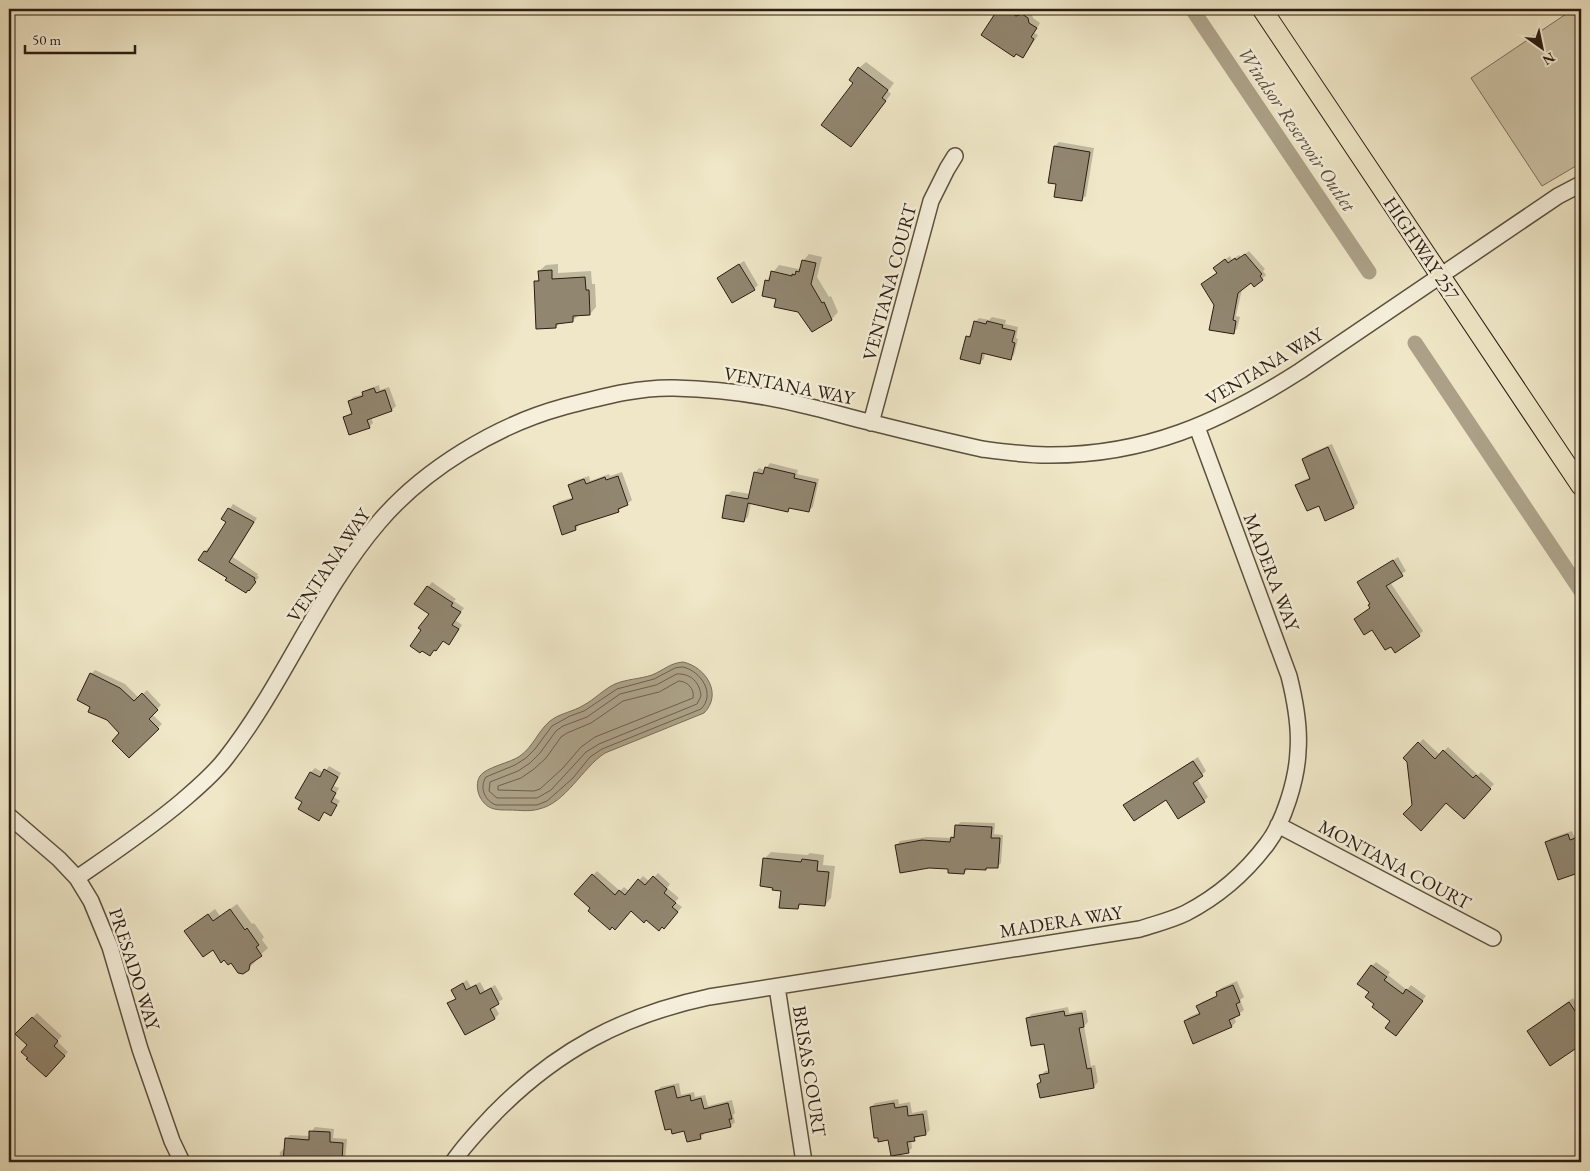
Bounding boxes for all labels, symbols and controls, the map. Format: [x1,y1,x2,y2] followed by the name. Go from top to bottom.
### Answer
[25,22,135,54] scale bar
[1518,22,1568,72] north arrow
[32,30,61,49] text: 50 m
[1232,42,1362,217] water label: Windsor Reservoir Outlet
[1539,48,1559,70] text: N
[1378,192,1466,306] street label: HIGHWAY 257
[857,201,922,363] street label: VENTANA COURT
[1201,321,1328,411] street label: VENTANA WAY
[722,361,857,411] street label: VENTANA WAY
[281,503,376,627] street label: VENTANA WAY
[1238,510,1306,636] street label: MADERA WAY
[1314,814,1476,915] street label: MONTANA COURT
[998,899,1125,944] street label: MADERA WAY
[103,905,166,1034] street label: PRESADO WAY
[787,1004,832,1139] street label: BRISAS COURT

